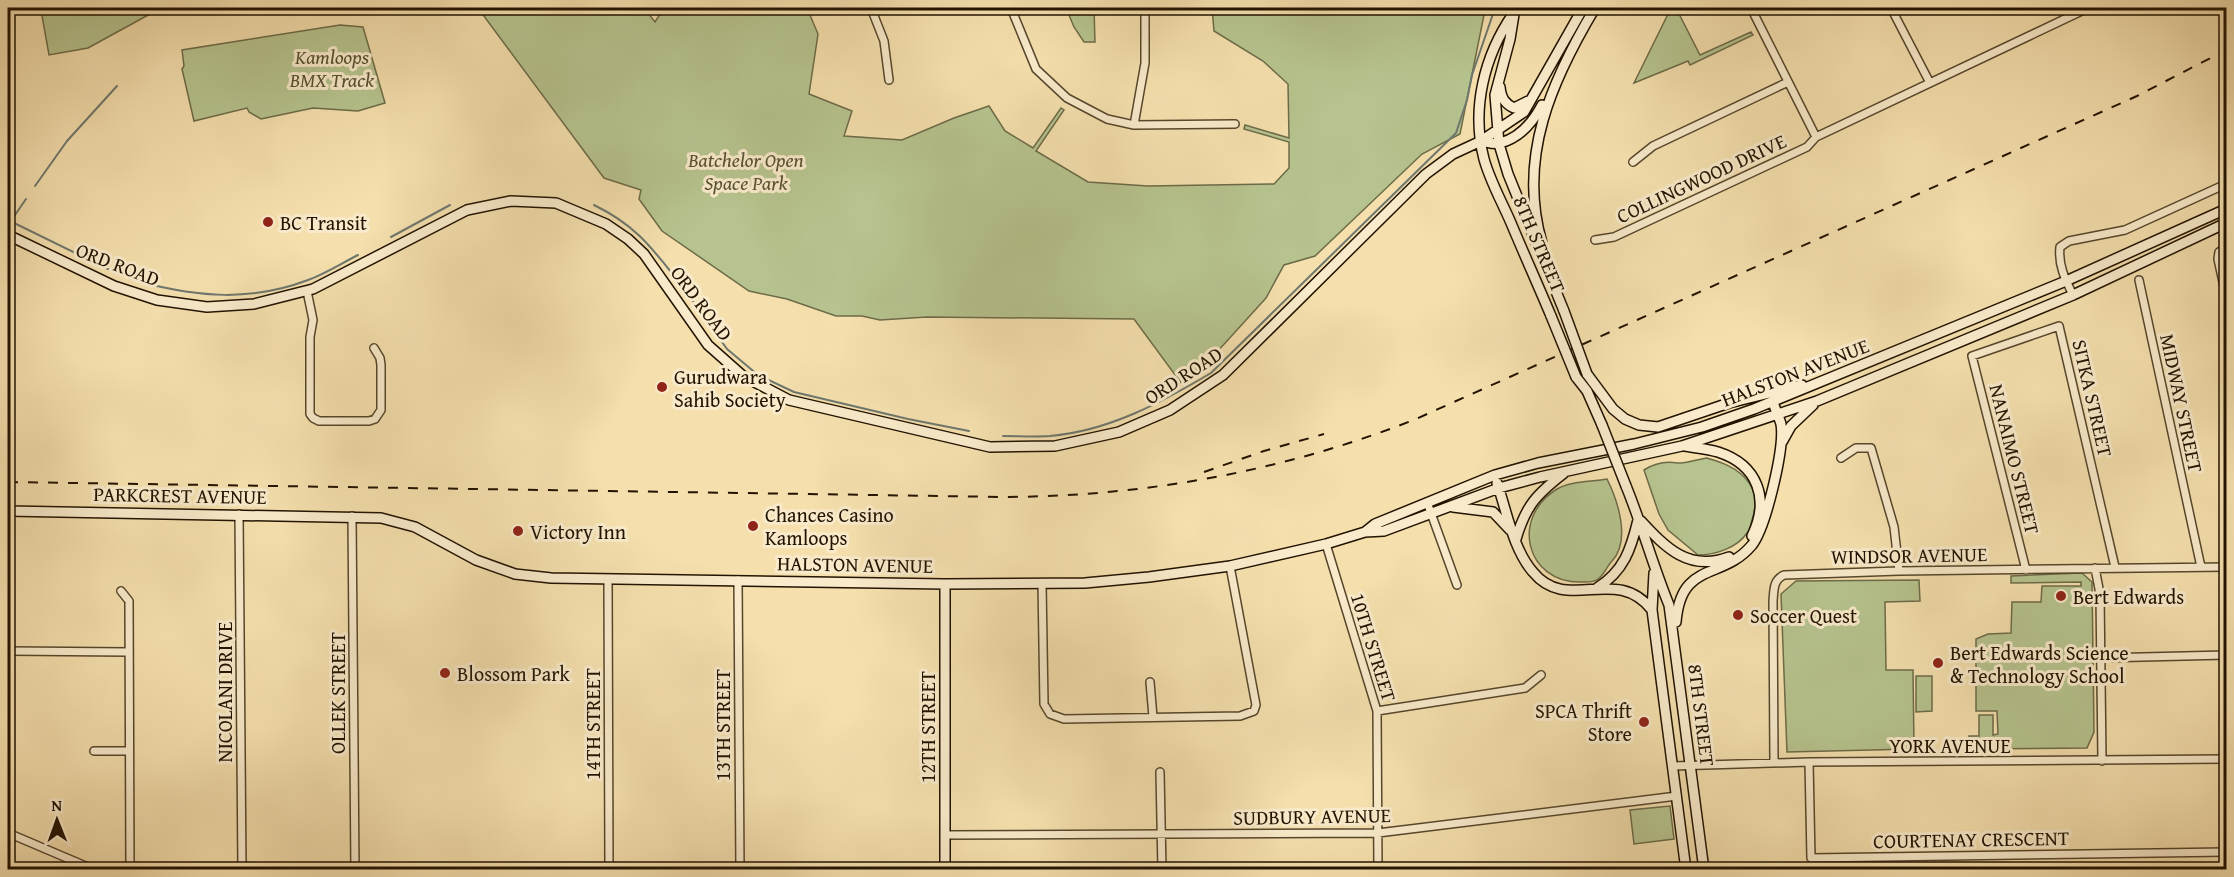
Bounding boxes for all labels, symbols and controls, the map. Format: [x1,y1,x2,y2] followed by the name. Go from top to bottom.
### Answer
[289,42,375,94] park label: Kamloops BMX Track
[1611,126,1791,230] street label: COLLINGWOOD DRIVE
[687,145,804,197] park label: Batchelor Open Space Park
[1507,191,1573,297] street label: 8TH STREET
[280,208,367,237] place label: BC Transit
[261,215,275,229] marker: BC Transit
[72,235,164,293] street label: ORD ROAD
[664,259,740,347] street label: ORD ROAD
[1717,331,1873,413] street label: HALSTON AVENUE
[2153,331,2211,475] street label: MIDWAY STREET
[2065,337,2121,459] street label: SITKA STREET
[1138,339,1228,411] street label: ORD ROAD
[674,362,786,414] place label: Gurudwara Sahib Society
[655,380,669,394] marker: Gurudwara Sahib Society
[1982,381,2048,537] street label: NANAIMO STREET
[93,479,267,511] street label: PARKCREST AVENUE
[765,500,894,552] place label: Chances Casino Kamloops
[530,517,626,546] place label: Victory Inn
[746,519,760,533] marker: Chances Casino Kamloops
[511,524,525,538] marker: Victory Inn
[1831,539,1987,571] street label: WINDSOR AVENUE
[777,548,933,580] street label: HALSTON AVENUE
[2073,582,2184,611] place label: Bert Edwards
[1344,589,1404,705] street label: 10TH STREET
[2054,589,2068,603] marker: Bert Edwards
[1750,601,1857,630] place label: Soccer Quest
[1731,608,1745,622] marker: Soccer Quest
[210,622,239,762] street label: NICOLANI DRIVE
[323,632,352,754] street label: OLLEK STREET
[1950,638,2129,690] place label: Bert Edwards Science & Technology School
[1931,656,1945,670] marker: Bert Edwards Science & Technology School
[457,659,570,688] place label: Blossom Park
[1681,662,1723,768] street label: 8TH STREET
[438,666,452,680] marker: Blossom Park
[578,668,607,780] street label: 14TH STREET
[708,669,737,781] street label: 13TH STREET
[913,671,942,783] street label: 12TH STREET
[1535,696,1632,748] place label: SPCA Thrift Store
[1637,715,1651,729] marker: SPCA Thrift Store
[1889,731,2011,760] street label: YORK AVENUE
[27,790,87,850] north arrow
[51,793,63,817] text: N
[1233,800,1391,832] street label: SUDBURY AVENUE
[1873,823,2069,855] street label: COURTENAY CRESCENT

